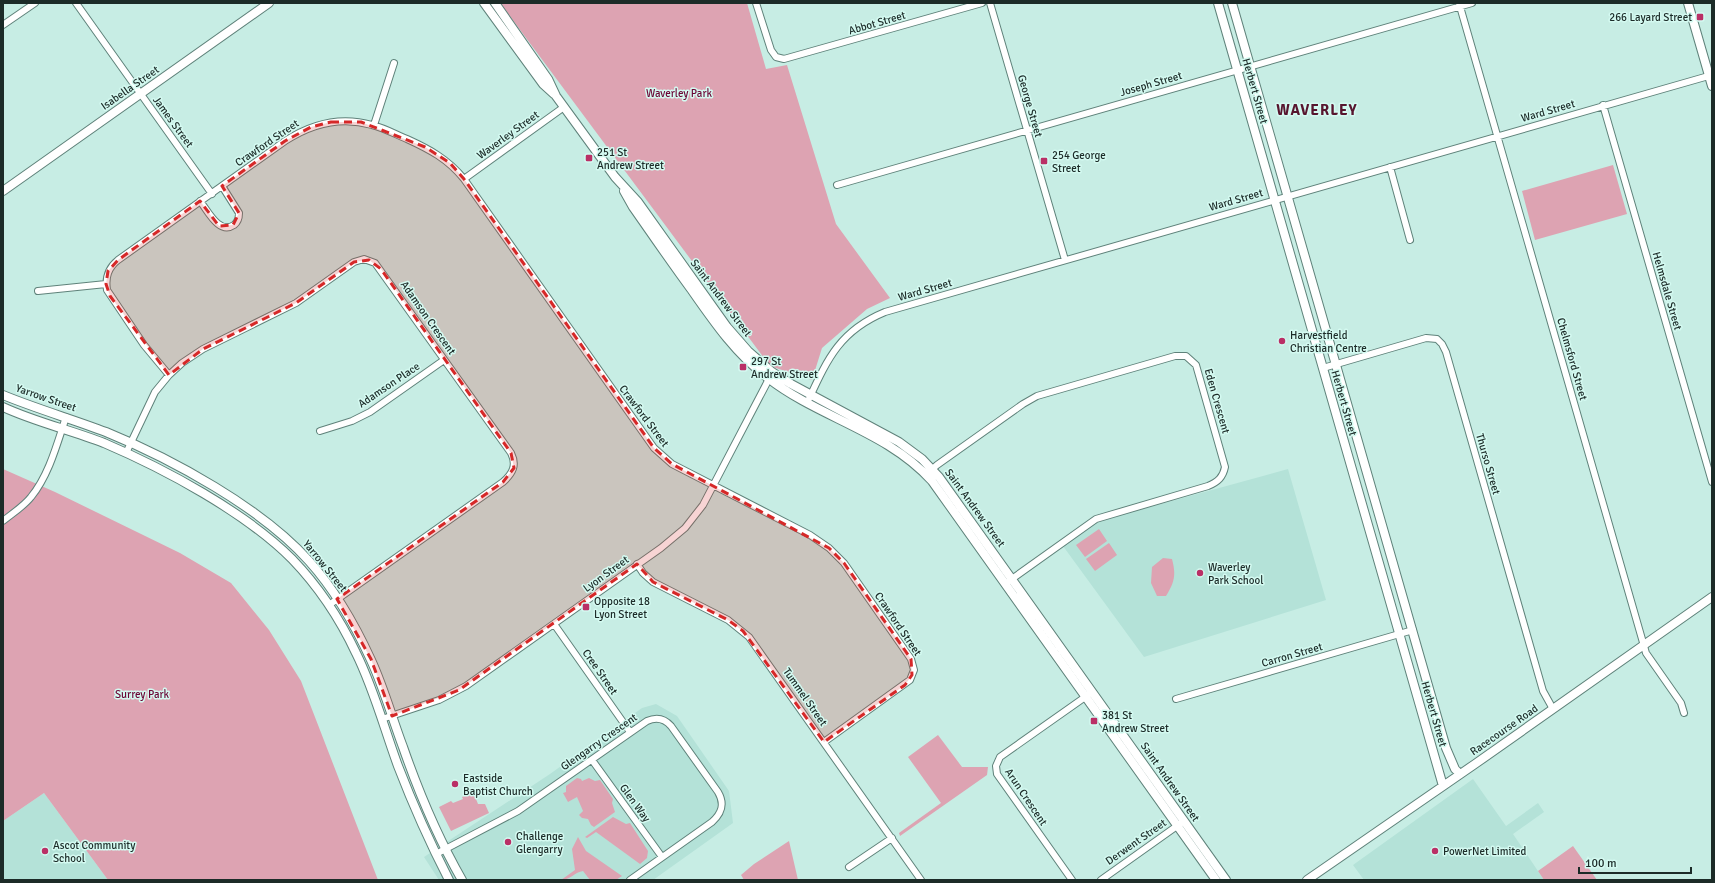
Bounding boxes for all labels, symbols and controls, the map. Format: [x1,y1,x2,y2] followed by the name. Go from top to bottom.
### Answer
[847,9,907,37] street label: Abbot Street
[1609,11,1692,24] place label: 266 Layard Street
[1695,12,1705,22] marker: 266 Layard Street
[1239,57,1271,125] street label: Herbert Street
[98,63,162,113] street label: Isabella Street
[1119,69,1184,99] street label: Joseph Street
[1015,73,1045,139] street label: George Street
[646,87,712,100] park label: Waverley Park
[150,94,196,150] street label: James Street
[1520,97,1577,125] street label: Ward Street
[1276,101,1358,119] district label: WAVERLEY
[474,108,542,162] street label: Waverley Street
[233,117,302,169] street label: Crawford Street
[597,146,664,172] place label: 251 St Andrew Street
[1052,149,1106,175] place label: 254 George Street
[584,153,594,163] marker: 251 St Andrew Street
[1039,156,1049,166] marker: 254 George Street
[1208,186,1265,214] street label: Ward Street
[1650,250,1684,332] street label: Helmsdale Street
[688,257,754,339] street label: Saint Andrew Street
[897,276,954,304] street label: Ward Street
[398,279,458,358] street label: Adamson Crescent
[1554,316,1590,402] street label: Chelmsford Street
[1290,329,1367,355] place label: Harvestfield Christian Centre
[1277,336,1287,346] marker: Harvestfield Christian Centre
[751,355,818,381] place label: 297 St Andrew Street
[356,360,422,410] street label: Adamson Place
[738,362,748,372] marker: 297 St Andrew Street
[1201,367,1233,435] street label: Eden Crescent
[1328,369,1360,437] street label: Herbert Street
[14,382,78,414] street label: Yarrow Street
[616,382,672,450] street label: Crawford Street
[1473,432,1503,496] street label: Thurso Street
[942,466,1008,550] street label: Saint Andrew Street
[300,537,350,595] street label: Yarrow Street
[581,553,631,595] street label: Lyon Street
[1208,561,1264,587] place label: Waverley Park School
[1195,568,1205,578] marker: Waverley Park School
[872,590,924,659] street label: Crawford Street
[594,595,650,621] place label: Opposite 18 Lyon Street
[581,602,591,612] marker: Opposite 18 Lyon Street
[1260,640,1324,670] street label: Carron Street
[580,647,620,697] street label: Cree Street
[780,665,830,729] street label: Tummel Street
[1418,680,1450,748] street label: Herbert Street
[115,688,170,701] park label: Surrey Park
[1468,702,1541,758] street label: Racecourse Road
[1102,709,1169,735] place label: 381 St Andrew Street
[558,711,640,773] street label: Glengarry Crescent
[1089,716,1099,726] marker: 381 St Andrew Street
[1138,740,1202,824] street label: Saint Andrew Street
[1002,766,1050,828] street label: Arun Crescent
[463,772,533,798] place label: Eastside Baptist Church
[450,779,460,789] marker: Eastside Baptist Church
[617,782,654,825] street label: Glen Way
[1103,816,1169,868] street label: Derwent Street
[516,830,563,856] place label: Challenge Glengarry
[503,837,513,847] marker: Challenge Glengarry
[53,839,136,865] place label: Ascot Community School
[1443,845,1527,858] place label: PowerNet Limited
[40,846,50,856] marker: Ascot Community School
[1430,846,1440,856] marker: PowerNet Limited
[1579,849,1691,875] scale bar
[1585,856,1617,871] text: 100 m

